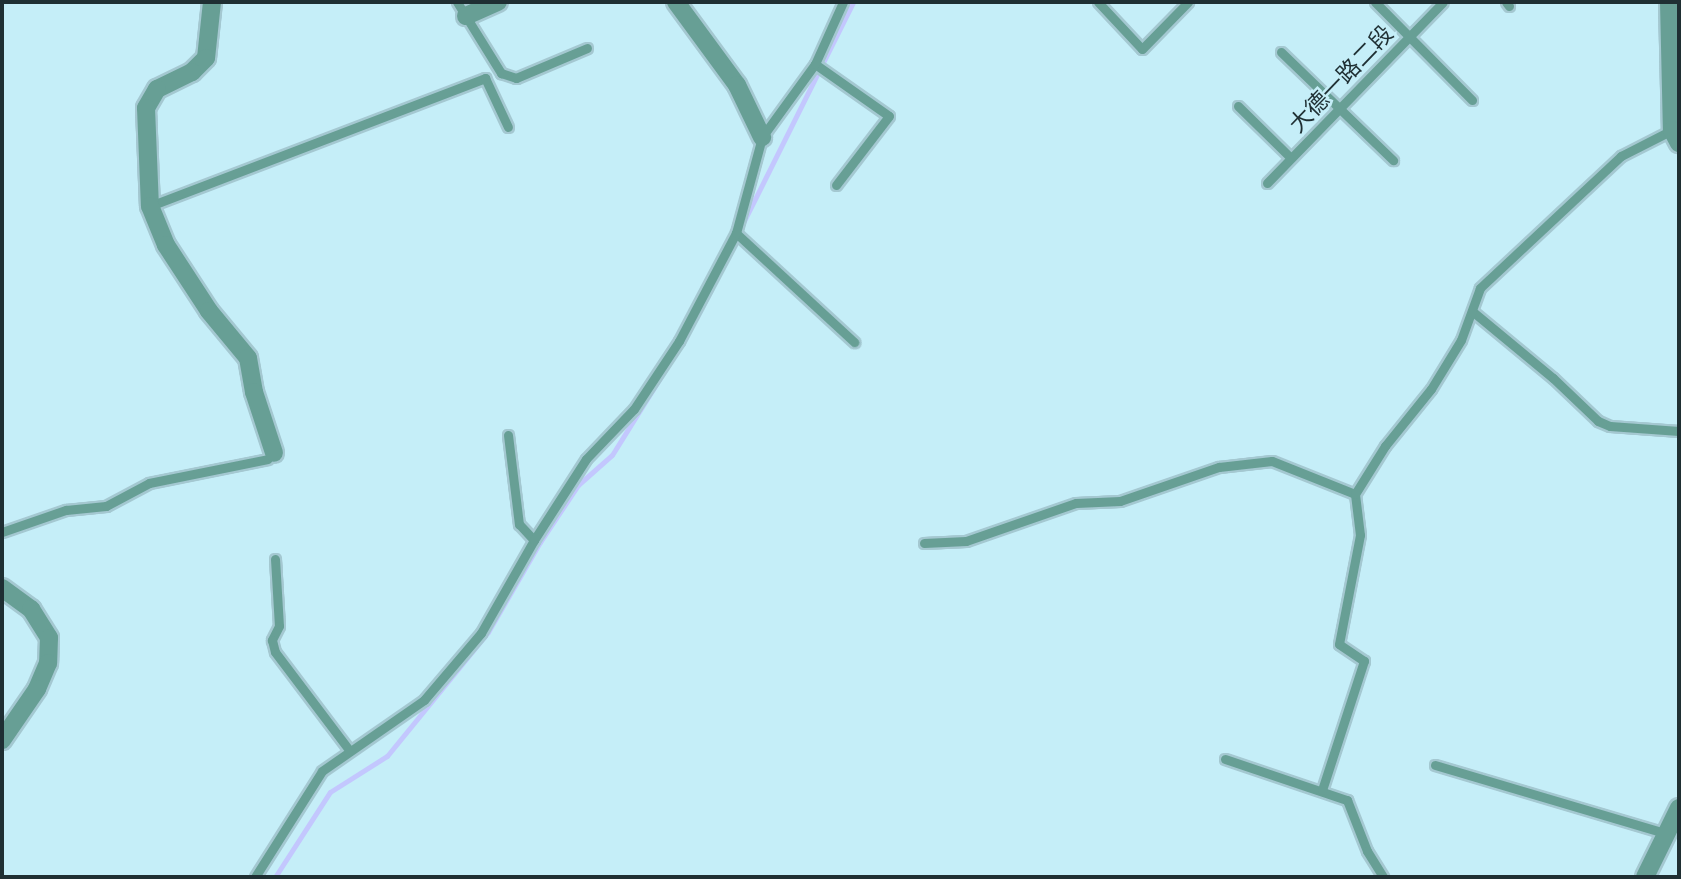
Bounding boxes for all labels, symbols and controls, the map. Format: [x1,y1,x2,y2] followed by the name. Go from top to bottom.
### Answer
[1283,20,1399,138] street label: 大德一路二段

